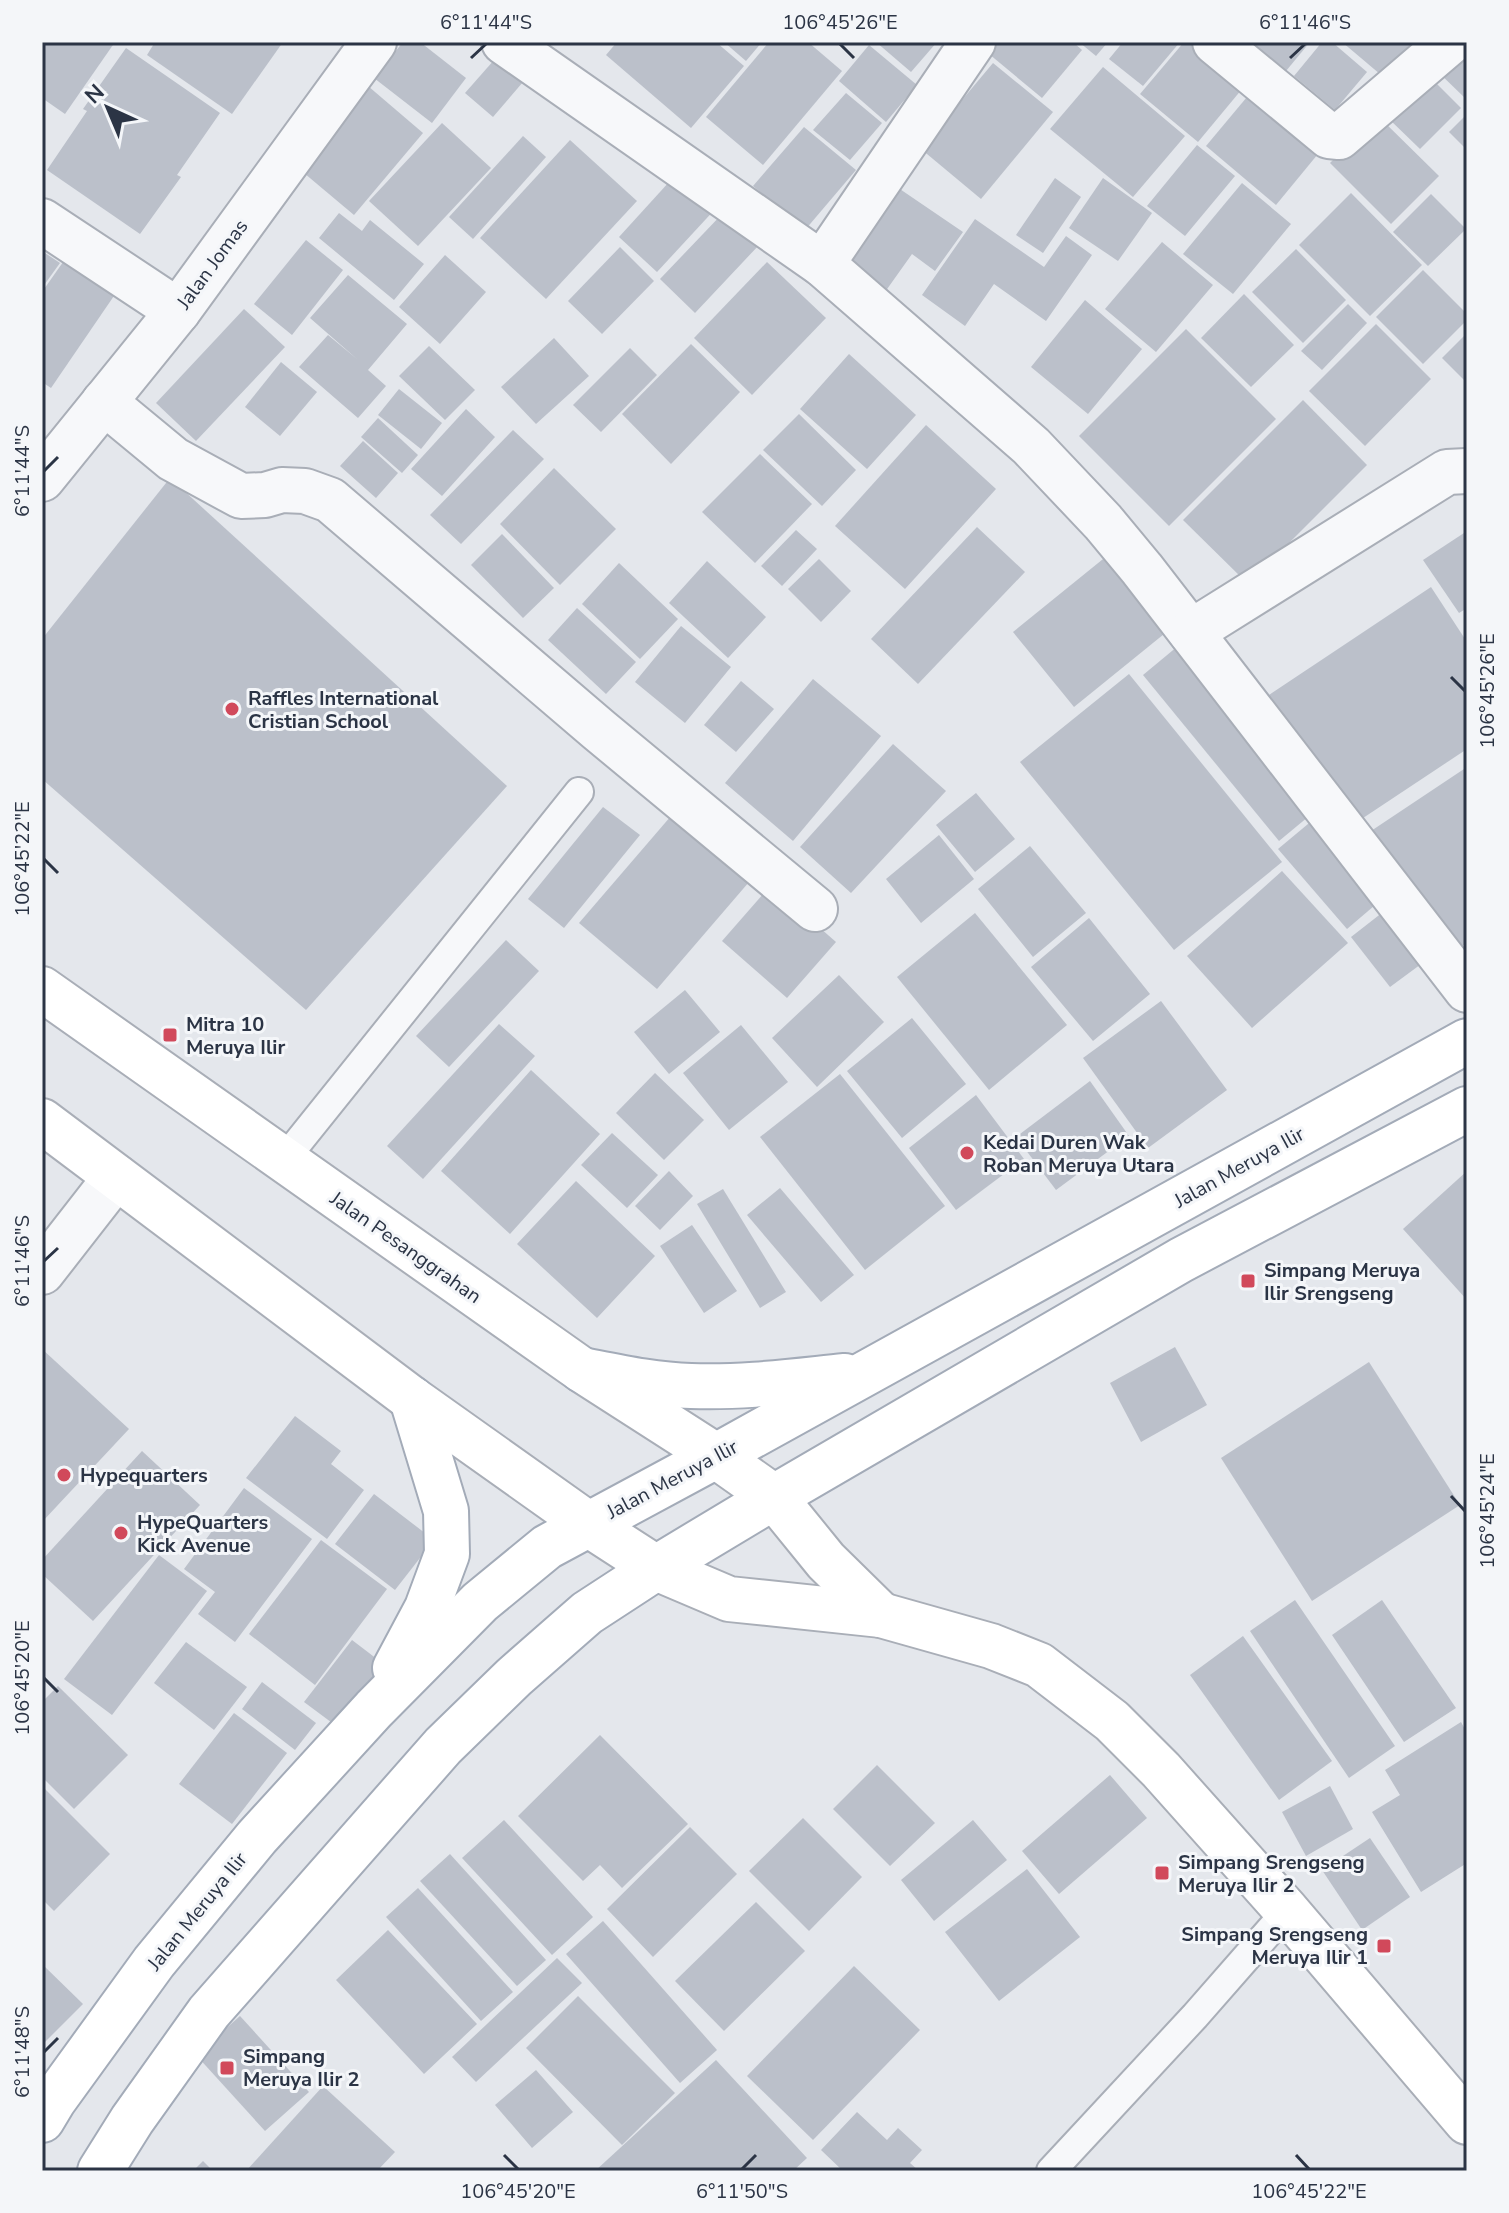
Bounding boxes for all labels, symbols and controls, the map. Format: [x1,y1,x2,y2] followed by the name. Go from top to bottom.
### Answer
[440,9,532,36] text: 6°11'44"S
[782,9,898,36] text: 106°45'26"E
[1259,9,1351,36] text: 6°11'46"S
[68,68,148,148] north arrow
[78,78,111,111] text: N
[170,214,254,316] street label: Jalan Jomas
[9,425,36,517] text: 6°11'44"S
[1474,633,1501,749] text: 106°45'26"E
[248,685,439,735] place label: Raffles International Cristian School
[223,700,241,718] marker: Raffles International Cristian School
[9,801,36,917] text: 106°45'22"E
[186,1011,285,1061] place label: Mitra 10 Meruya Ilir
[161,1026,179,1044] marker: Mitra 10 Meruya Ilir
[1168,1121,1309,1215] street label: Jalan Meruya Ilir
[983,1129,1174,1179] place label: Kedai Duren Wak Roban Meruya Utara
[958,1144,976,1162] marker: Kedai Duren Wak Roban Meruya Utara
[324,1184,487,1310] street label: Jalan Pesanggrahan
[9,1215,36,1307] text: 6°11'46"S
[1264,1257,1420,1307] place label: Simpang Meruya Ilir Srengseng
[1239,1272,1257,1290] marker: Simpang Meruya Ilir Srengseng
[601,1434,743,1526] street label: Jalan Meruya Ilir
[1474,1453,1501,1569] text: 106°45'24"E
[80,1462,208,1489] place label: Hypequarters
[55,1466,73,1484] marker: Hypequarters
[137,1509,269,1559] place label: HypeQuarters Kick Avenue
[112,1524,130,1542] marker: HypeQuarters Kick Avenue
[9,1620,36,1736] text: 106°45'20"E
[141,1847,253,1977] street label: Jalan Meruya Ilir
[1178,1849,1365,1899] place label: Simpang Srengseng Meruya Ilir 2
[1153,1864,1171,1882] marker: Simpang Srengseng Meruya Ilir 2
[1181,1921,1368,1971] place label: Simpang Srengseng Meruya Ilir 1
[1375,1937,1393,1955] marker: Simpang Srengseng Meruya Ilir 1
[9,2006,36,2098] text: 6°11'48"S
[243,2043,360,2093] place label: Simpang Meruya Ilir 2
[218,2059,236,2077] marker: Simpang Meruya Ilir 2
[460,2178,576,2205] text: 106°45'20"E
[696,2178,788,2205] text: 6°11'50"S
[1251,2178,1367,2205] text: 106°45'22"E

